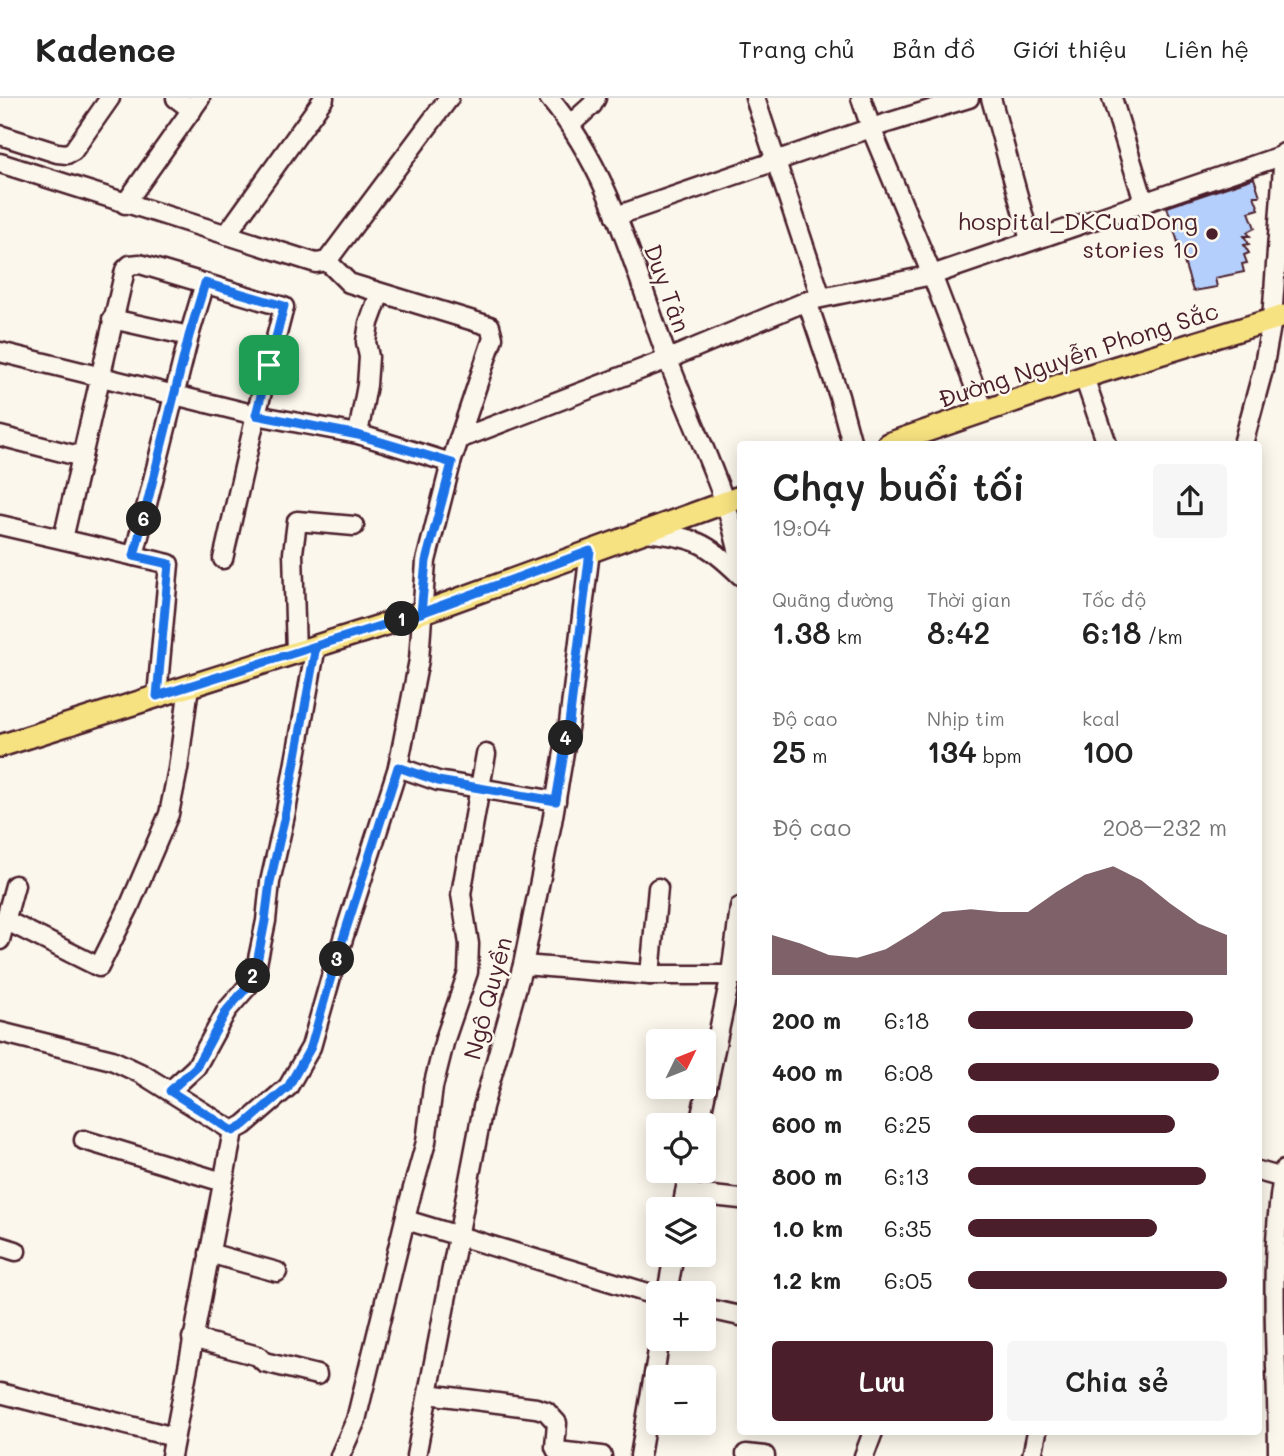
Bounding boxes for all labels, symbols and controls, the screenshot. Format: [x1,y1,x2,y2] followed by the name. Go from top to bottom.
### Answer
[35,27,176,70] text: Kadence
[739,33,855,64] text: Trang chủ
[893,33,975,64] text: Bản đồ
[1013,33,1127,64] text: Giới thiệu
[1165,33,1249,64] text: Liên hệ
[957,205,1198,264] place label: hospital_DKCuaDong stories 10
[1204,226,1220,242] marker: hospital_DKCuaDong stories 10
[638,240,698,336] street label: Duy Tân
[934,294,1222,414] street label: Đường Nguyễn Phong Sắc
[239,335,299,395] pin
[250,346,288,384] icon: arrive
[772,461,1025,511] text: Chạy buổi tối
[1153,464,1227,538] button: share
[127,502,162,536] pin: 6
[138,506,149,531] text: 6
[772,512,831,542] text: 19:04
[772,587,894,612] text: Quãng đường
[927,587,1011,612] text: Thời gian
[1082,587,1146,612] text: Tốc độ
[384,602,420,636] pin: 1
[397,606,406,631] text: 1
[772,612,831,652] text: 1.38
[927,612,990,652] text: 8:42
[1082,612,1141,652] text: 6:18
[831,624,862,649] text: km
[1141,624,1183,649] text: /km
[772,706,837,731] text: Độ cao
[927,706,1005,731] text: Nhịp tim
[1082,706,1120,731] text: kcal
[548,720,584,756] pin: 4
[559,725,572,750] text: 4
[772,731,806,771] text: 25
[927,731,977,771] text: 134
[1082,731,1133,771] text: 100
[806,743,828,768] text: m
[977,743,1022,768] text: bpm
[772,812,851,842] text: Độ cao
[1102,812,1227,842] text: 208–232 m
[456,933,518,1063] street label: Ngô Quyền
[320,942,354,976] pin: 3
[331,946,342,971] text: 3
[236,958,270,994] pin: 2
[247,963,258,988] text: 2
[772,1005,841,1035] text: 200 m
[884,1005,929,1035] text: 6:18
[646,1029,716,1099] north arrow
[646,1029,716,1435] map controls
[772,1057,843,1087] text: 400 m
[884,1057,933,1087] text: 6:08
[772,1109,842,1139] text: 600 m
[884,1109,931,1139] text: 6:25
[646,1113,716,1183] button: locate
[772,1161,842,1191] text: 800 m
[884,1161,929,1191] text: 6:13
[646,1197,716,1267] button: layers
[772,1213,843,1243] text: 1.0 km
[884,1213,932,1243] text: 6:35
[772,1265,841,1295] text: 1.2 km
[884,1265,933,1295] text: 6:05
[646,1281,716,1351] button: +
[772,1341,993,1421] button: Lưu
[1007,1341,1227,1421] button: Chia sẻ
[646,1365,716,1435] button: −

